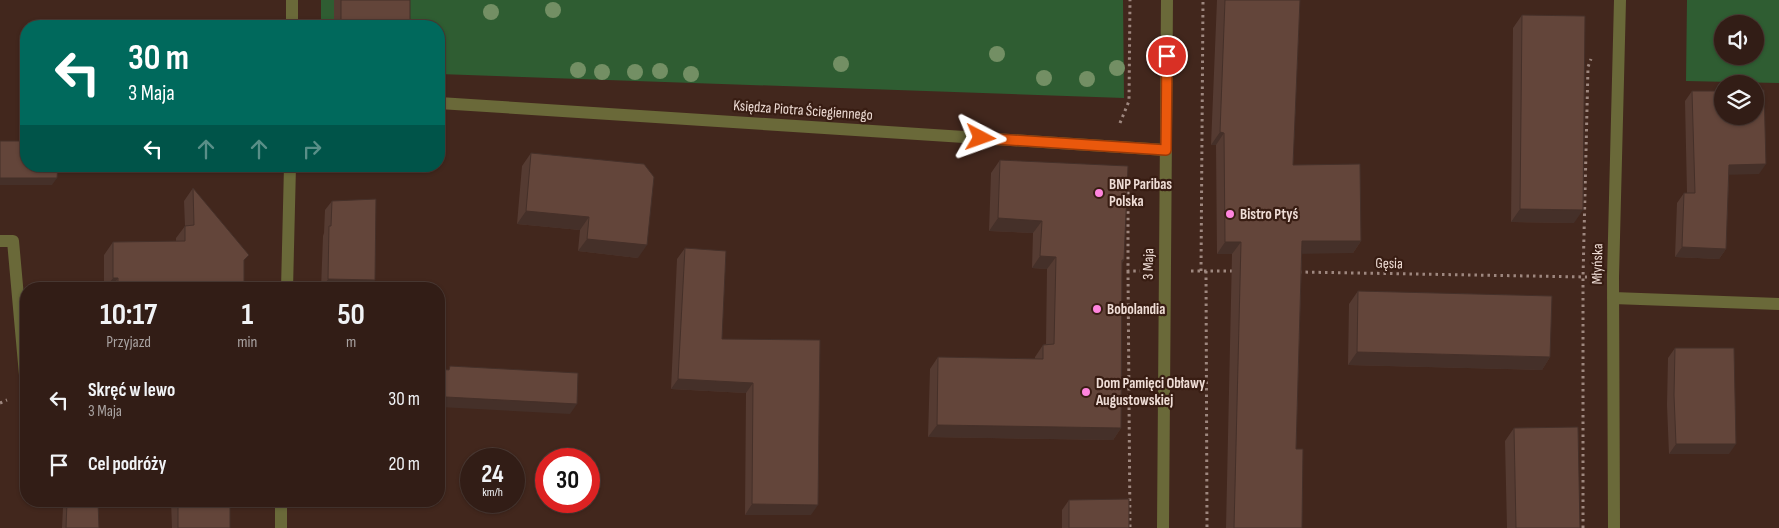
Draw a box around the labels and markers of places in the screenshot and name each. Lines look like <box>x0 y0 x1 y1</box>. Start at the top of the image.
pin <box>1146 35 1188 77</box>
place label: BNP Paribas Polska <box>1109 175 1172 211</box>
marker: BNP Paribas Polska <box>1093 187 1105 199</box>
place label: Bistro Ptyś <box>1240 205 1299 224</box>
marker: Bistro Ptyś <box>1224 208 1236 220</box>
place label: Bobolandia <box>1107 300 1165 319</box>
marker: Bobolandia <box>1091 303 1103 315</box>
place label: Dom Pamięci Obławy Augustowskiej <box>1095 374 1206 410</box>
marker: Dom Pamięci Obławy Augustowskiej <box>1080 386 1092 398</box>

